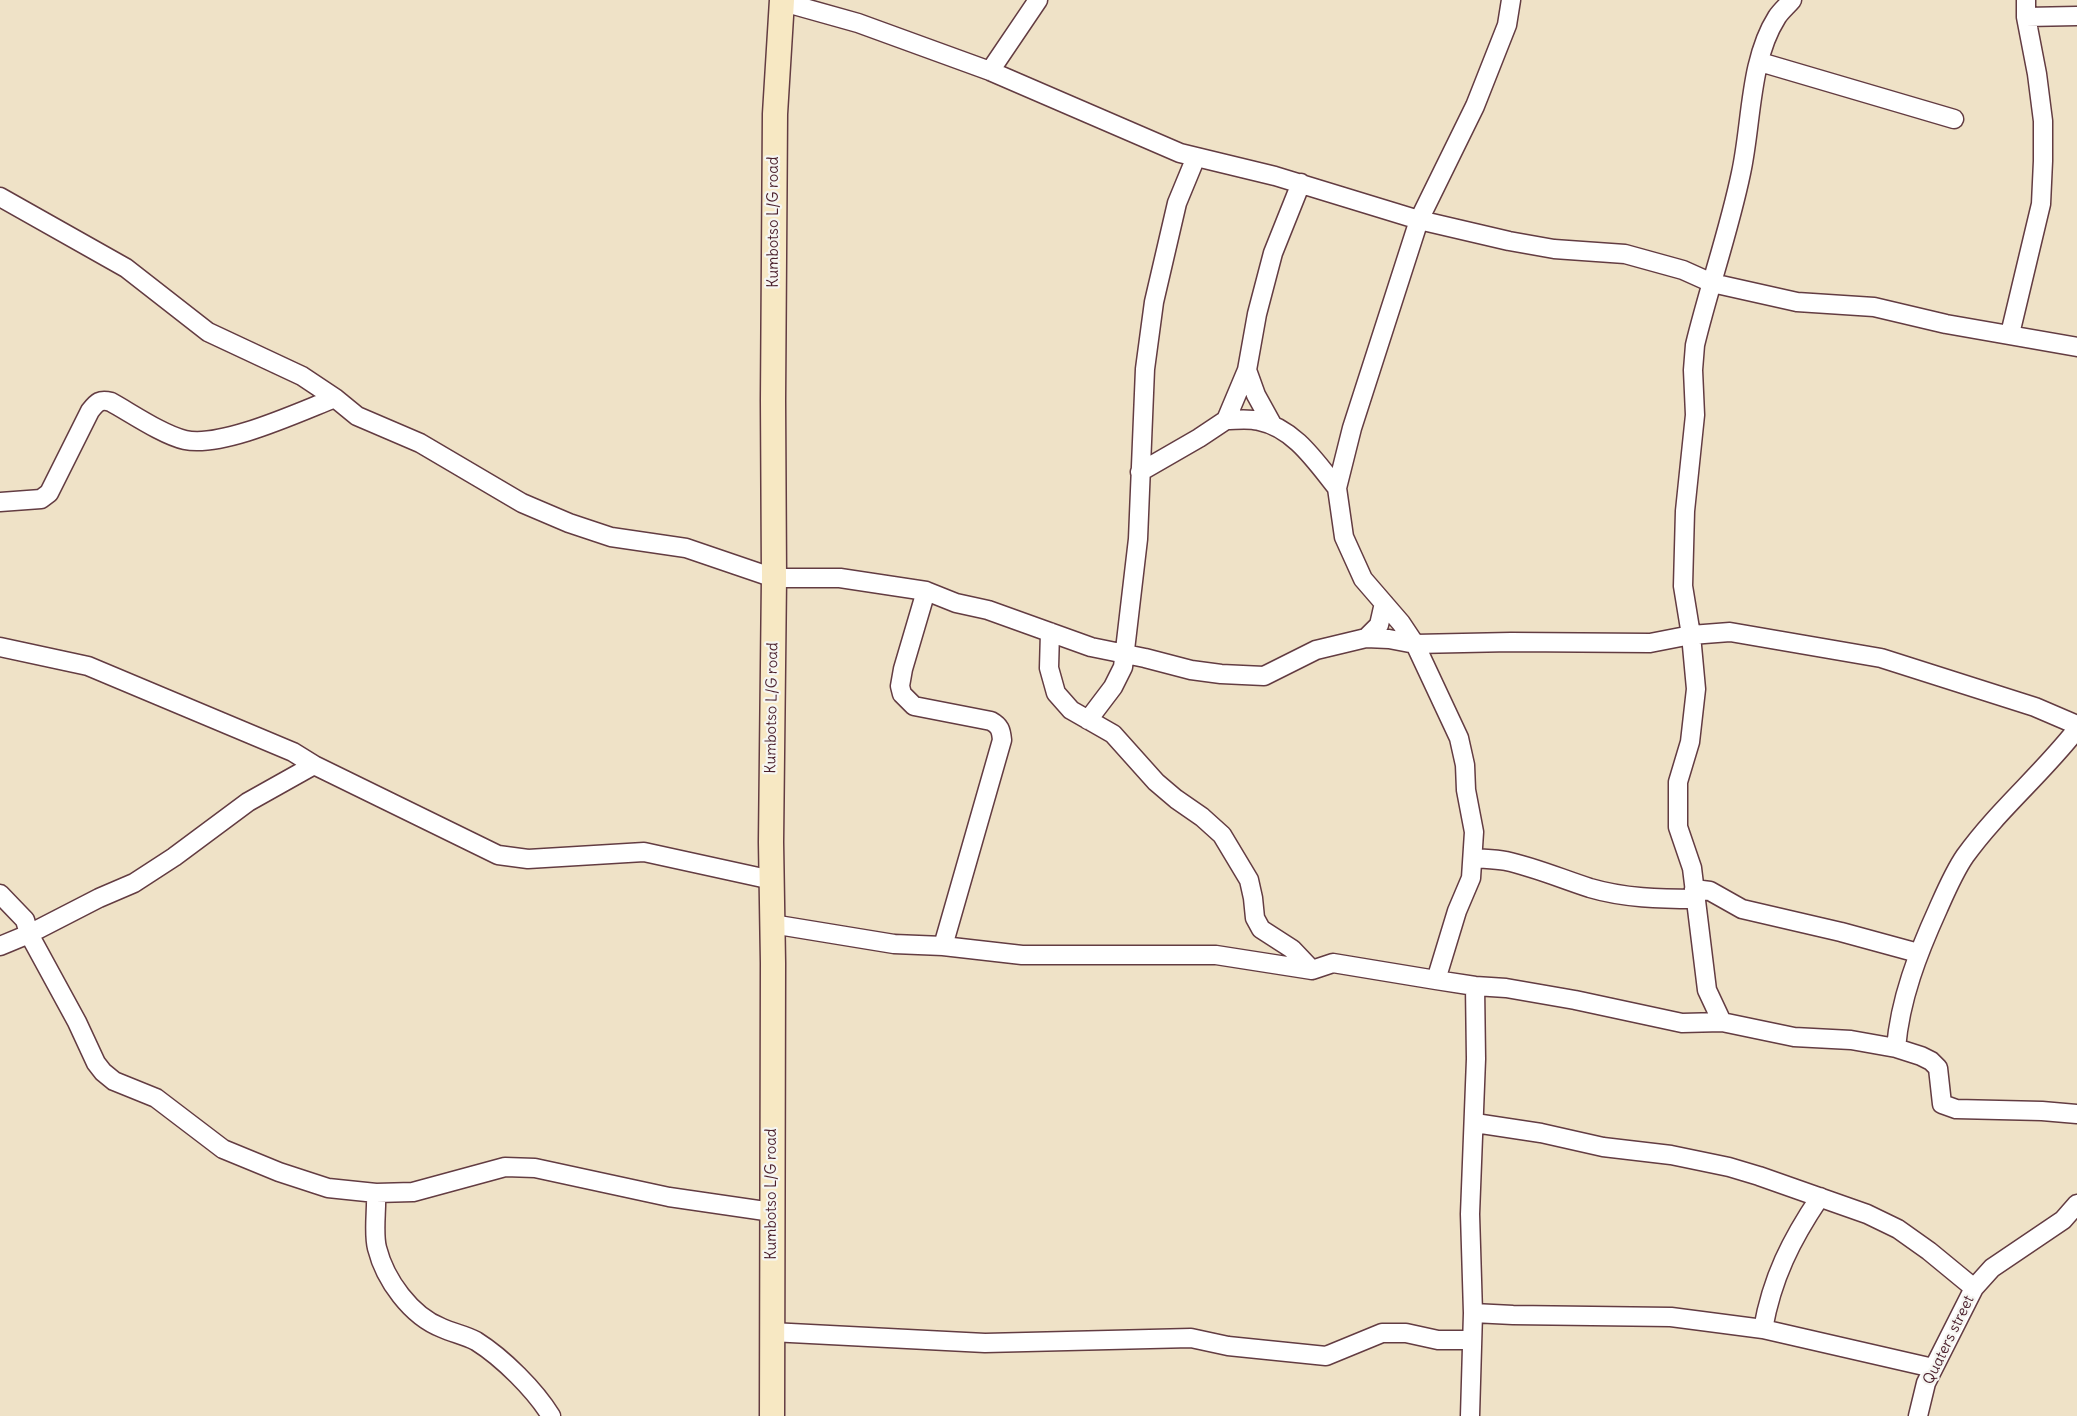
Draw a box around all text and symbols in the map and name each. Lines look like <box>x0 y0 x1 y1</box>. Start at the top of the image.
street label: Kumbotso L/G road <box>765 156 783 288</box>
street label: Kumbotso L/G road <box>762 642 782 774</box>
street label: Kumbotso L/G road <box>763 1128 781 1260</box>
street label: Quaters street <box>1920 1293 1978 1387</box>

